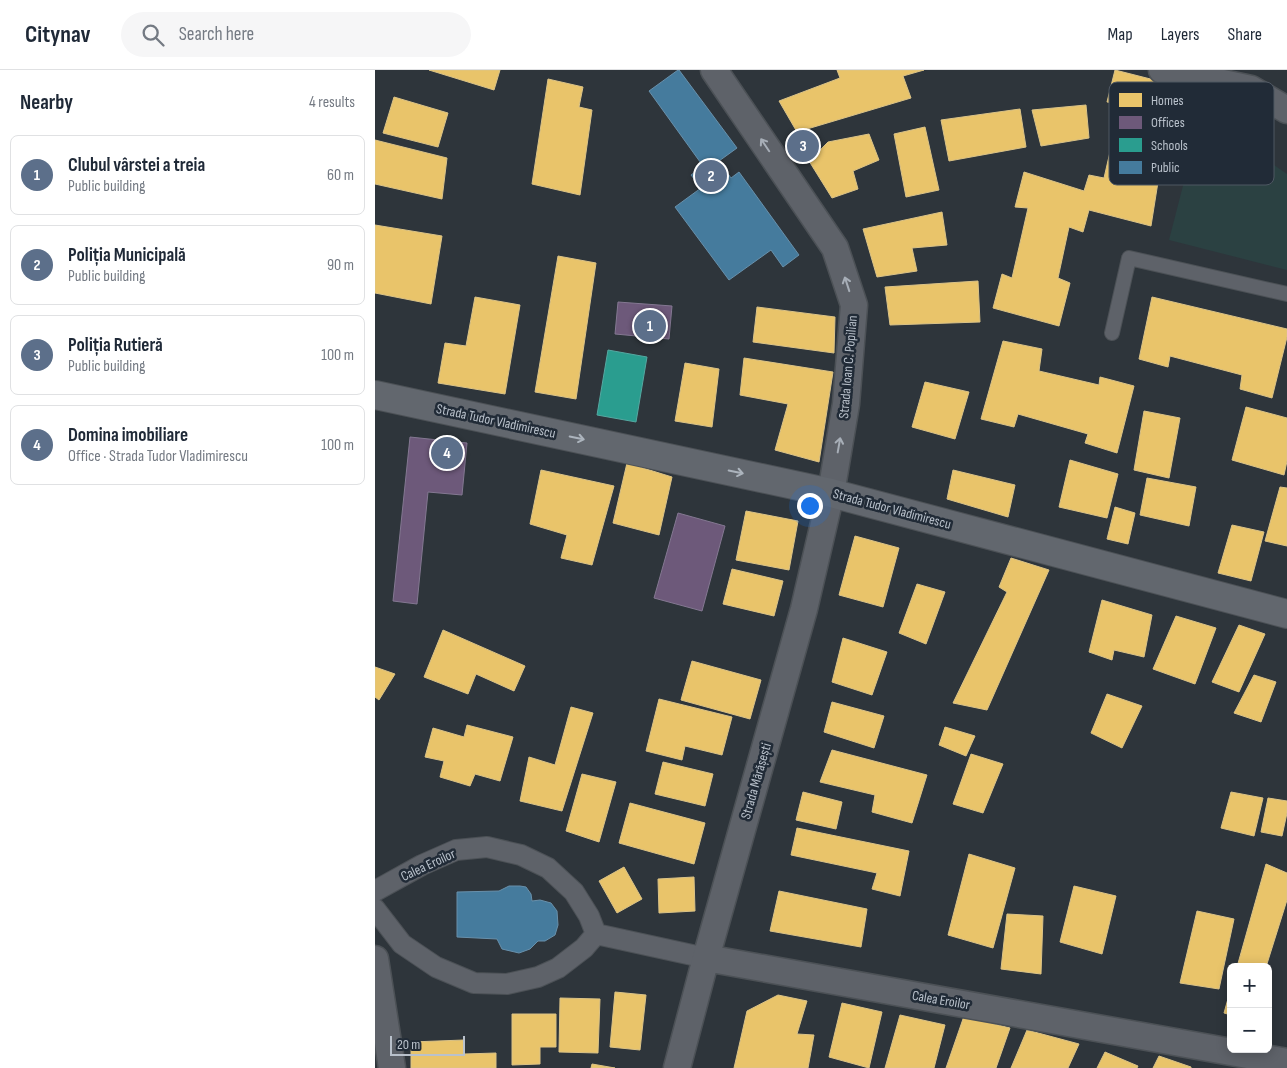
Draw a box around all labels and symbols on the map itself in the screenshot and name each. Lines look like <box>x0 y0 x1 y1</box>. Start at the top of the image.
legend <box>1109 82 1274 185</box>
text: Homes <box>1151 92 1184 109</box>
text: Offices <box>1151 114 1185 131</box>
pin: 3 <box>787 127 819 165</box>
text: Schools <box>1151 137 1188 154</box>
one-way arrow <box>760 139 770 153</box>
pin: 2 <box>695 157 727 195</box>
text: Public <box>1151 159 1180 176</box>
one-way arrow <box>842 277 851 293</box>
pin: 1 <box>634 307 666 345</box>
street label: Strada Ioan C. Popilian <box>835 315 861 419</box>
street label: Strada Tudor Vladimirescu <box>435 400 557 442</box>
pin: 4 <box>431 434 463 472</box>
one-way arrow <box>568 434 584 443</box>
one-way arrow <box>835 437 845 453</box>
one-way arrow <box>727 468 743 477</box>
street label: Strada Tudor Vladimirescu <box>831 485 953 533</box>
your location <box>797 493 823 519</box>
street label: Strada Mărășești <box>737 741 775 821</box>
street label: Calea Eroilor <box>398 845 458 885</box>
street label: Calea Eroilor <box>911 987 971 1013</box>
scale bar <box>390 1033 465 1056</box>

